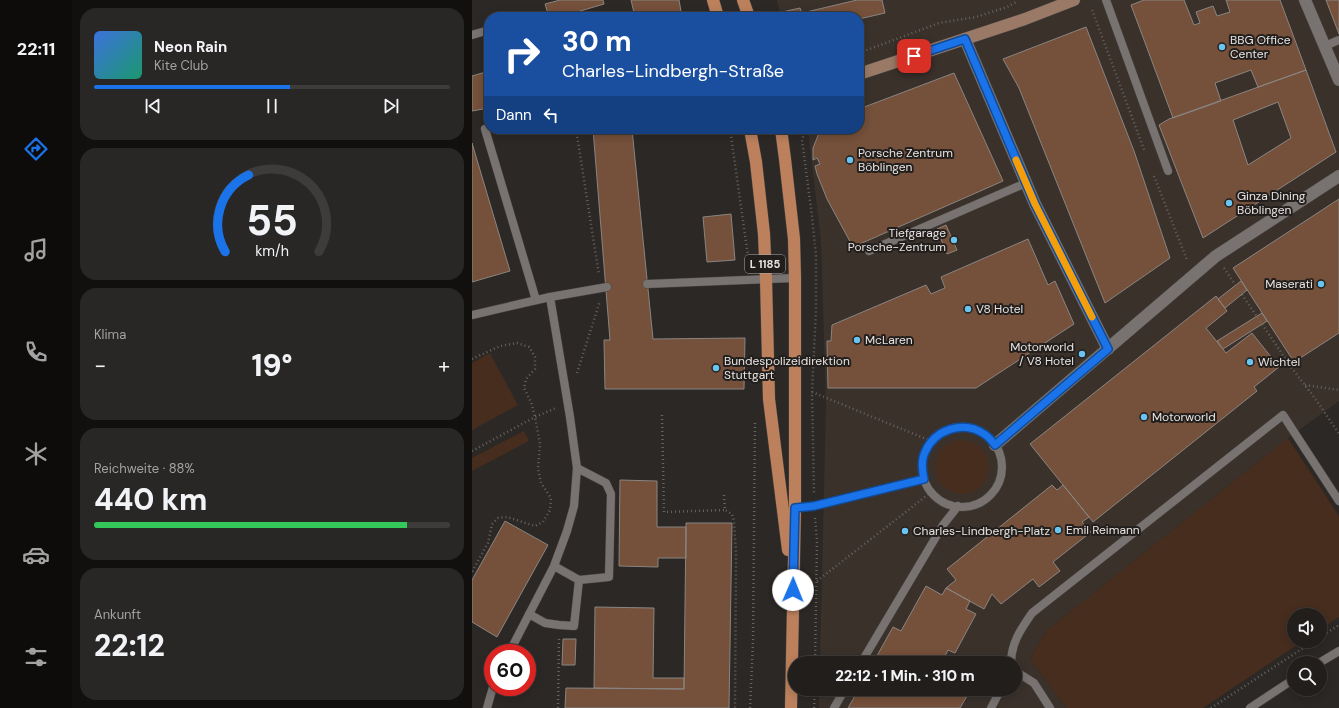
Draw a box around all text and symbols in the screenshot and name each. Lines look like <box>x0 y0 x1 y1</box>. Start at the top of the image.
text: 30 m <box>562 23 632 60</box>
icon: right <box>496 28 548 80</box>
place label: BBG Office Center <box>1230 32 1291 62</box>
text: 22:11 <box>17 37 55 61</box>
text: Neon Rain <box>154 37 227 57</box>
pin <box>897 39 931 73</box>
marker: BBG Office Center <box>1217 42 1227 52</box>
icon: arrive <box>903 45 925 67</box>
text: Kite Club <box>154 57 208 74</box>
text: Charles-Lindbergh-Straße <box>562 59 784 83</box>
icon: previous <box>142 95 164 117</box>
icon: pause <box>261 95 283 117</box>
icon: next <box>380 95 402 117</box>
icon: left <box>540 104 562 126</box>
text: Dann <box>496 105 532 125</box>
icon: directions <box>22 135 50 163</box>
place label: Porsche Zentrum Böblingen <box>858 145 953 175</box>
marker: Porsche Zentrum Böblingen <box>845 155 855 165</box>
place label: Ginza Dining Böblingen <box>1237 188 1306 218</box>
text: 55 <box>246 194 298 248</box>
marker: Ginza Dining Böblingen <box>1224 198 1234 208</box>
place label: Tiefgarage Porsche-Zentrum <box>848 225 946 255</box>
marker: Tiefgarage Porsche-Zentrum <box>949 235 959 245</box>
icon: music <box>22 236 50 264</box>
text: km/h <box>255 242 289 260</box>
road number: L 1185 <box>745 255 785 273</box>
place label: Maserati <box>1265 276 1313 292</box>
marker: Maserati <box>1316 279 1326 289</box>
place label: V8 Hotel <box>976 301 1023 317</box>
marker: V8 Hotel <box>963 304 973 314</box>
text: Klima <box>94 326 126 343</box>
place label: McLaren <box>865 332 913 348</box>
marker: McLaren <box>852 335 862 345</box>
icon: phone <box>22 338 50 366</box>
place label: Motorworld / V8 Hotel <box>1010 339 1074 369</box>
text: 19° <box>251 346 293 385</box>
marker: Motorworld / V8 Hotel <box>1077 349 1087 359</box>
text: − <box>94 351 106 380</box>
text: + <box>438 351 450 380</box>
place label: Bundespolizeidirektion Stuttgart <box>724 353 850 383</box>
place label: Wichtel <box>1258 354 1300 370</box>
marker: Wichtel <box>1245 357 1255 367</box>
marker: Bundespolizeidirektion Stuttgart <box>711 363 721 373</box>
place label: Motorworld <box>1152 409 1216 425</box>
marker: Motorworld <box>1139 412 1149 422</box>
icon: climate <box>22 440 50 468</box>
text: Reichweite · 88% <box>94 460 195 477</box>
text: 440 km <box>94 480 207 519</box>
place label: Emil Reimann <box>1066 522 1140 538</box>
place label: Charles-Lindbergh-Platz <box>913 523 1050 539</box>
marker: Emil Reimann <box>1053 525 1063 535</box>
marker: Charles-Lindbergh-Platz <box>900 526 910 536</box>
icon: car <box>22 541 50 569</box>
position arrow <box>772 569 814 611</box>
text: Ankunft <box>94 606 141 623</box>
map controls <box>1287 608 1327 696</box>
button: sound <box>1287 608 1327 648</box>
text: 22:12 <box>94 626 165 665</box>
icon: filters <box>22 643 50 671</box>
speed limit sign: 60 <box>484 644 536 696</box>
button: search <box>1287 656 1327 696</box>
text: 22:12 · 1 Min. · 310 m <box>835 666 975 686</box>

